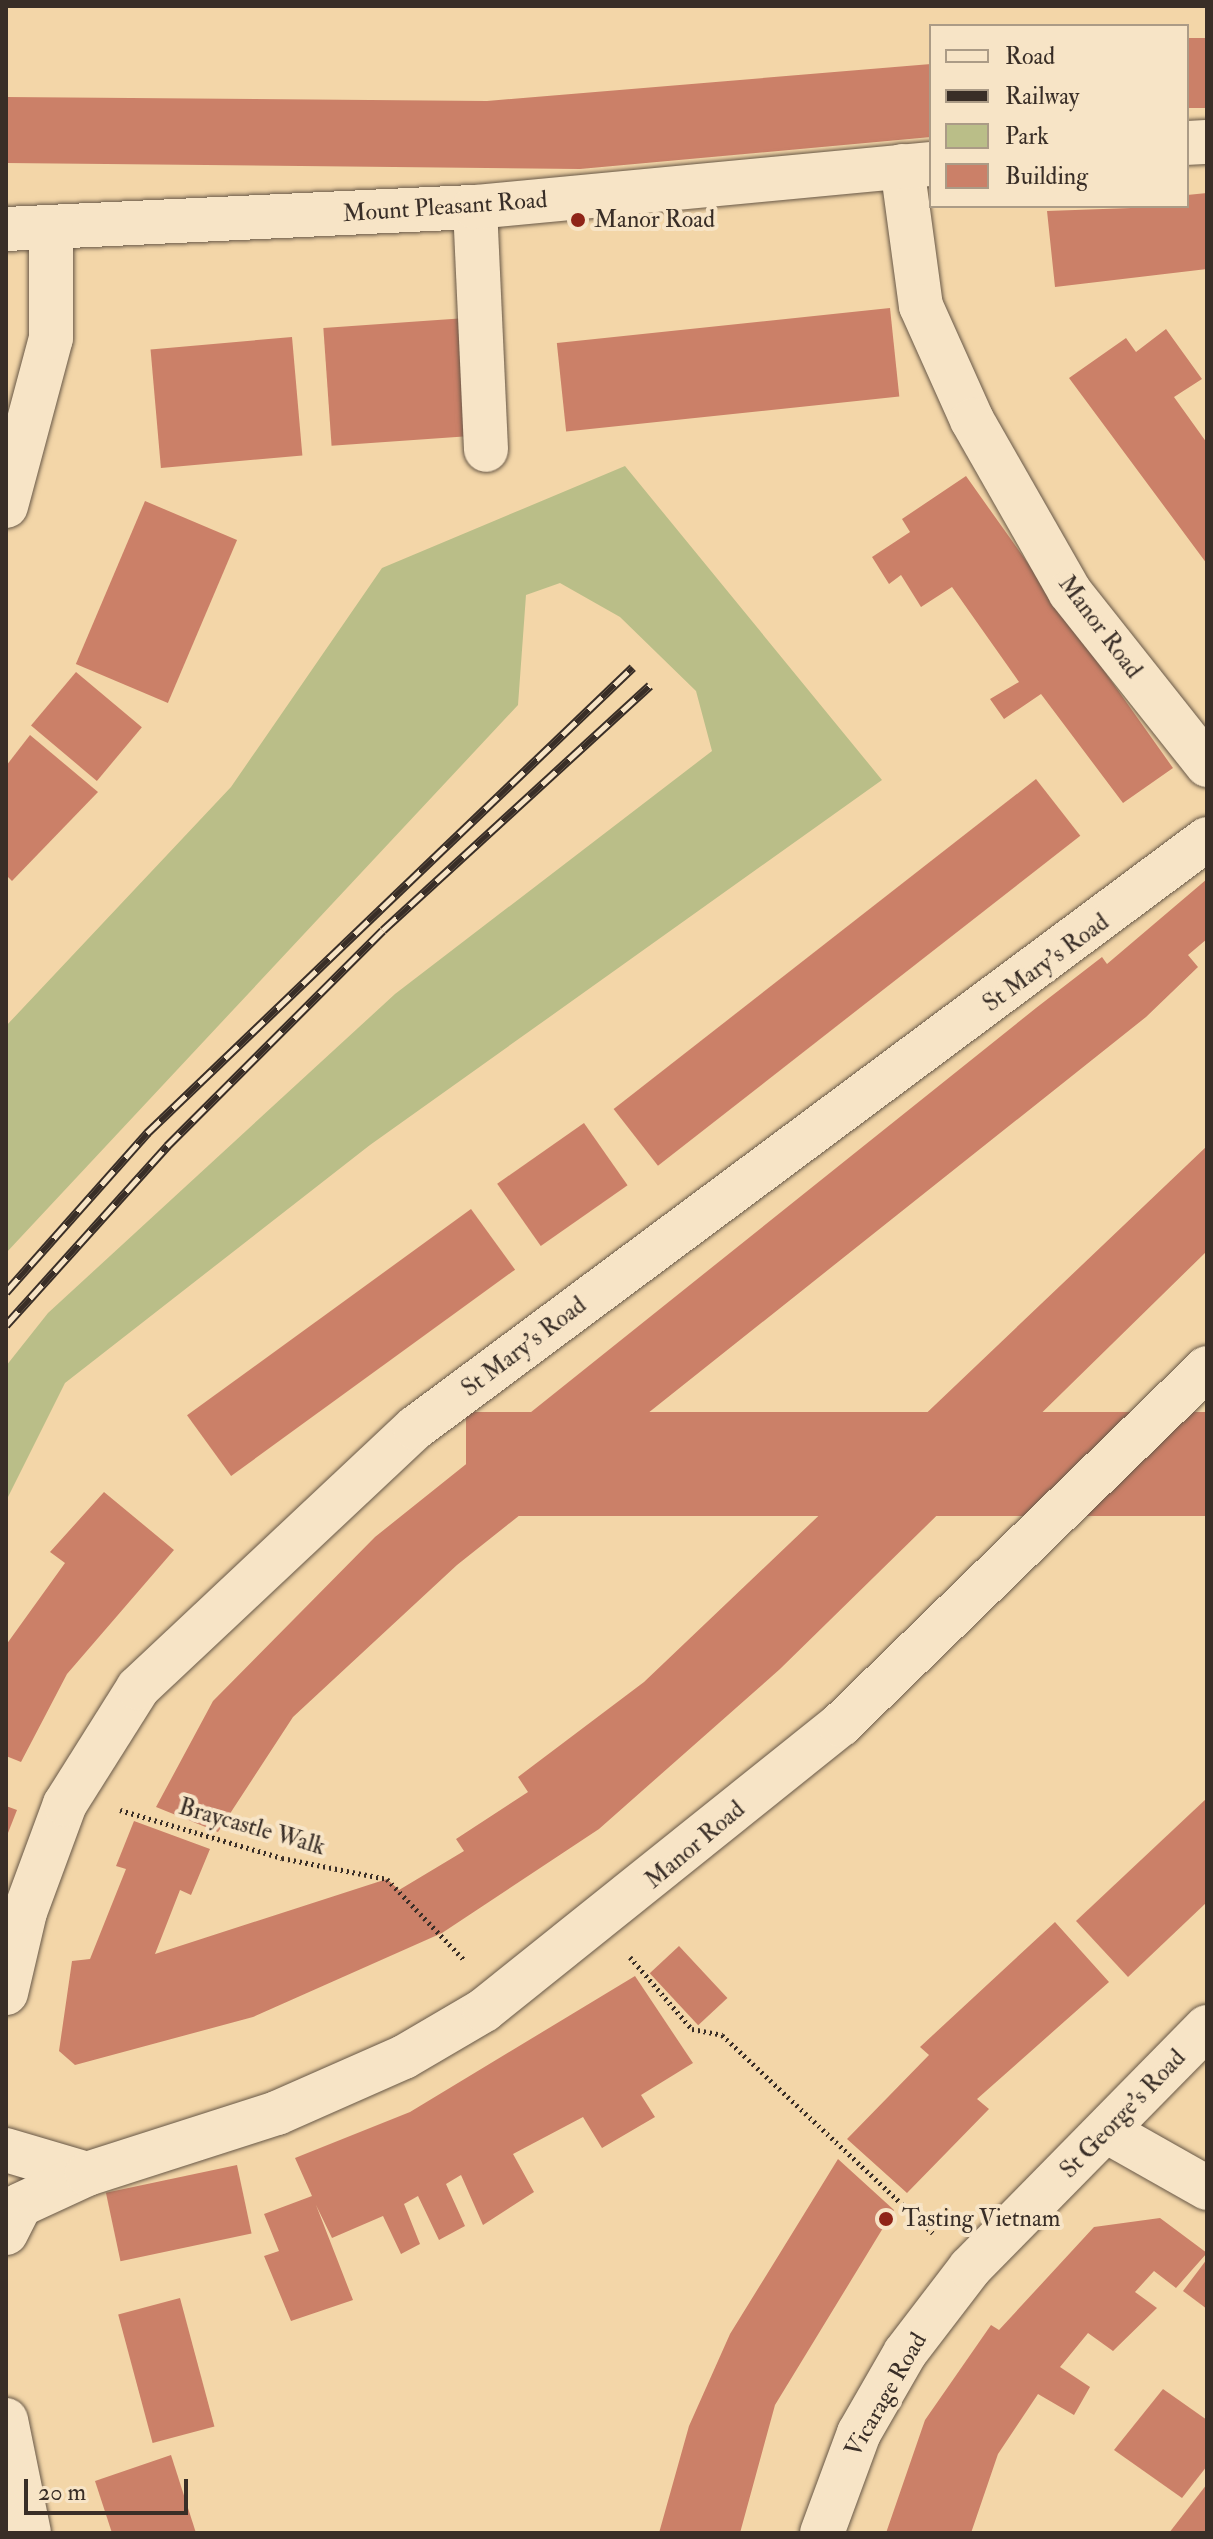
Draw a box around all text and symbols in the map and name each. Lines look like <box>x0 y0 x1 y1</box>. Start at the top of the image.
legend <box>929 24 1189 208</box>
text: Road <box>1005 41 1055 72</box>
text: Railway <box>1005 81 1079 112</box>
text: Park <box>1005 121 1049 152</box>
text: Building <box>1005 161 1088 192</box>
street label: Mount Pleasant Road <box>342 185 548 229</box>
place label: Manor Road <box>594 206 715 234</box>
marker: Manor Road <box>569 211 587 229</box>
street label: Manor Road <box>1052 570 1148 684</box>
street label: St Mary's Road <box>978 908 1114 1018</box>
street label: St Mary's Road <box>456 1291 592 1403</box>
street label: Braycastle Walk <box>175 1792 329 1862</box>
street label: Manor Road <box>639 1795 751 1895</box>
street label: St George's Road <box>1054 2044 1192 2184</box>
place label: Tasting Vietnam <box>902 2205 1060 2233</box>
marker: Tasting Vietnam <box>877 2210 895 2228</box>
street label: Vicarage Road <box>839 2328 933 2462</box>
scale bar <box>28 2463 192 2513</box>
text: 20 m <box>38 2477 86 2508</box>

